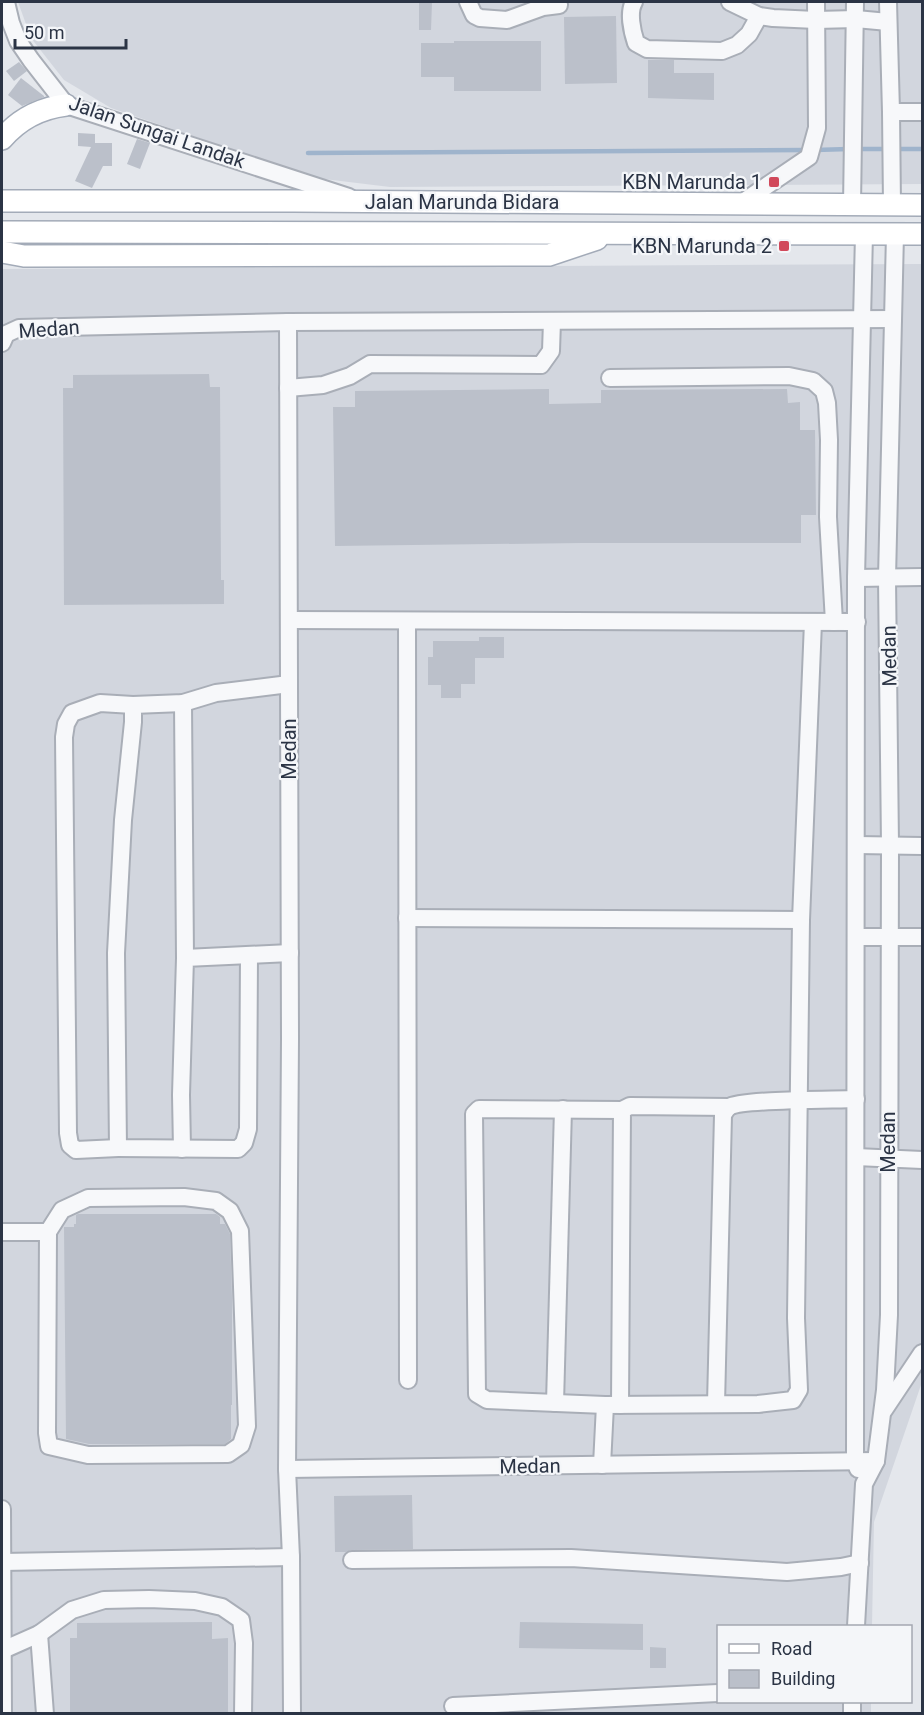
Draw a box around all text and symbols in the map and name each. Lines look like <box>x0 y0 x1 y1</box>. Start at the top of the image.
scale bar <box>15 12 126 50</box>
text: 50 m <box>24 22 64 43</box>
street label: Jalan Sungai Landak <box>66 91 249 174</box>
place label: KBN Marunda 1 <box>622 170 762 194</box>
marker: KBN Marunda 1 <box>767 175 781 189</box>
street label: Jalan Marunda Bidara <box>365 190 559 214</box>
place label: KBN Marunda 2 <box>632 234 772 258</box>
marker: KBN Marunda 2 <box>777 239 791 253</box>
street label: Medan <box>18 315 80 343</box>
street label: Medan <box>876 625 902 687</box>
street label: Medan <box>277 718 301 780</box>
street label: Medan <box>876 1111 900 1173</box>
street label: Medan <box>499 1453 561 1479</box>
legend <box>717 1625 912 1703</box>
text: Road <box>771 1638 812 1659</box>
text: Building <box>771 1668 835 1689</box>

